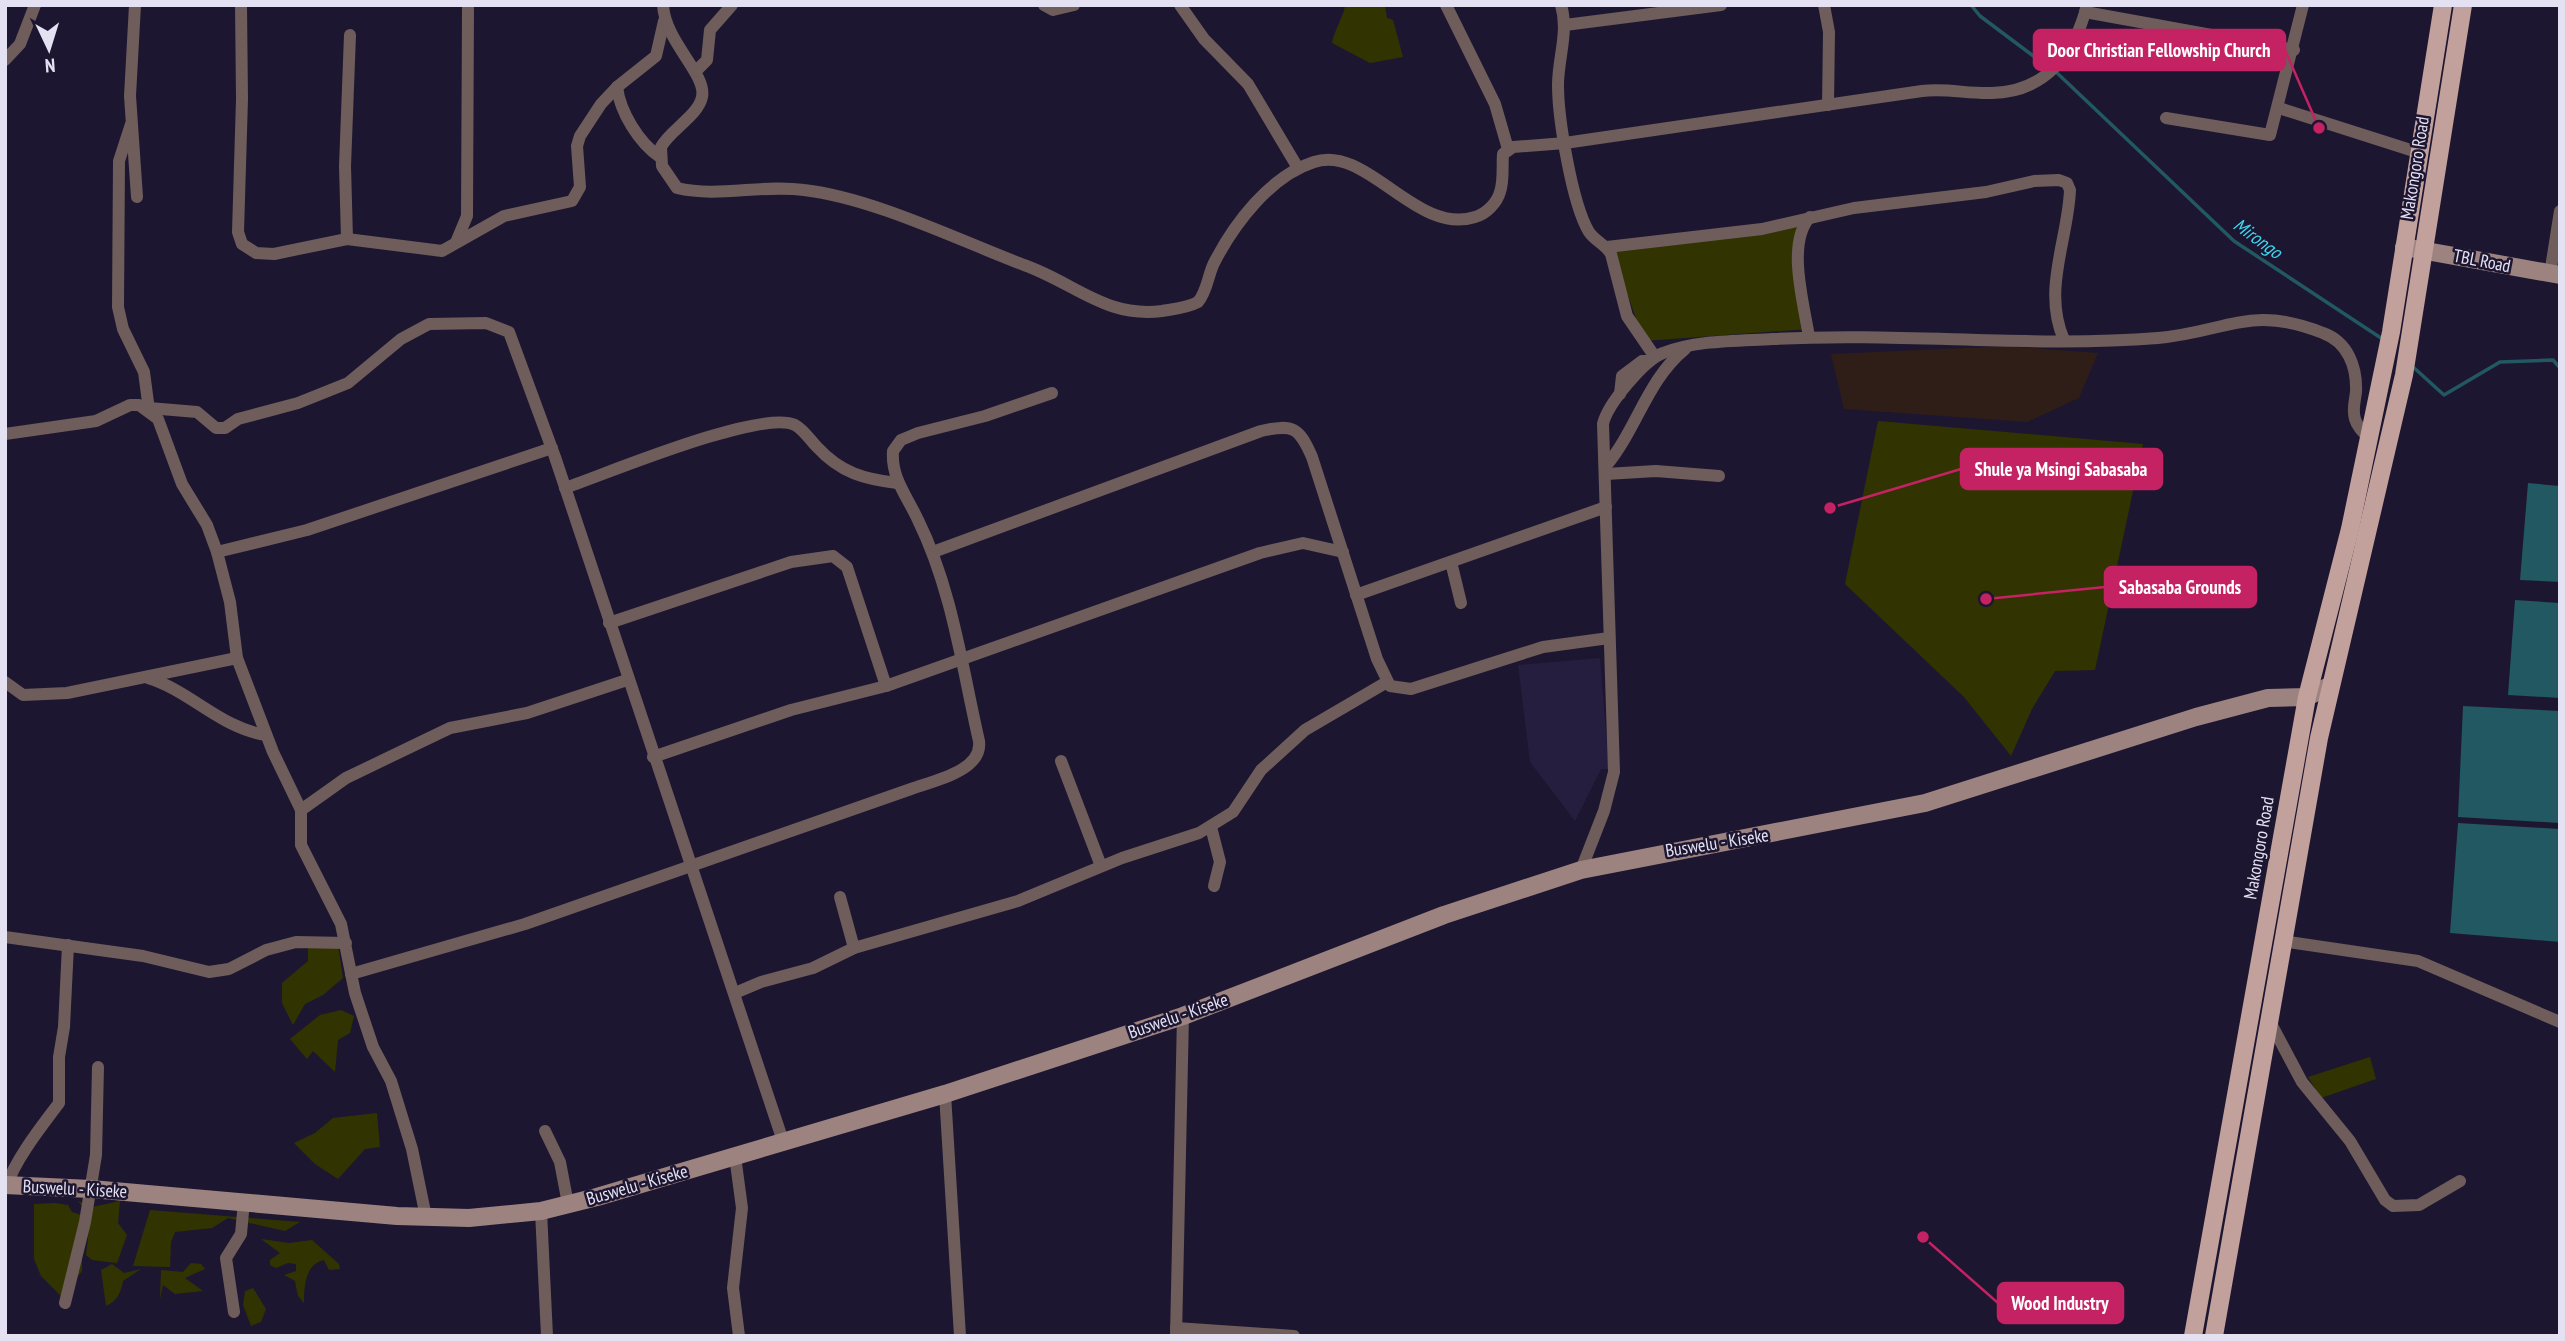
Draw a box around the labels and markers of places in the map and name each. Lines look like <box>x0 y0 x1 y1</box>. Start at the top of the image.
callout: Door Christian Fellowship Church <box>2034 30 2285 70</box>
callout: Shule ya Msingi Sabasaba <box>1961 449 2162 489</box>
callout: Sabasaba Grounds <box>2105 567 2256 607</box>
callout: Wood Industry <box>1998 1283 2123 1323</box>

